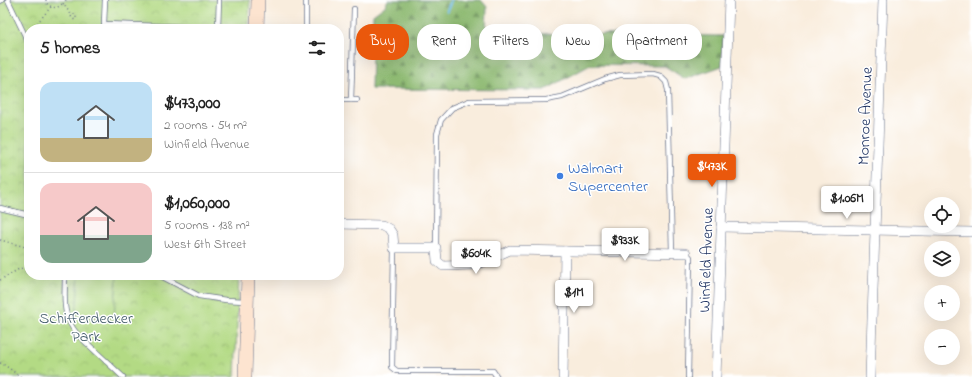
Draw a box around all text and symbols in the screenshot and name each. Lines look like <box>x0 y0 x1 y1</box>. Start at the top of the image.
chip: Buy <box>356 24 409 60</box>
chip: Rent <box>417 24 471 60</box>
chip: Filters <box>479 24 543 60</box>
chip: New <box>551 24 604 60</box>
chip: Apartment <box>612 24 702 60</box>
text: 5 homes <box>40 36 100 61</box>
icon: filters <box>306 37 328 59</box>
street label: Monroe Avenue <box>852 66 880 166</box>
text: $473,000 <box>164 91 220 116</box>
icon: home <box>72 98 120 146</box>
text: 2 rooms · 54 m² <box>164 116 247 135</box>
text: Winfield Avenue <box>164 135 249 154</box>
pin: $473K <box>684 154 740 188</box>
place label: Walmart Supercenter <box>568 157 648 199</box>
text: $473K <box>697 157 727 176</box>
marker: Walmart Supercenter <box>555 171 565 181</box>
pin: $1.06M <box>814 186 880 220</box>
text: $1.06M <box>830 189 864 208</box>
text: $1,060,000 <box>164 191 230 216</box>
map controls <box>924 197 960 365</box>
button: locate <box>924 197 960 233</box>
icon: home <box>72 199 120 247</box>
street label: Winfield Avenue <box>693 206 721 313</box>
text: 5 rooms · 138 m² <box>164 216 250 235</box>
pin: $933K <box>597 228 653 262</box>
text: $933K <box>611 231 639 250</box>
text: West 6th Street <box>164 235 246 254</box>
pin: $604K <box>448 241 504 275</box>
button: layers <box>924 241 960 277</box>
text: $604K <box>461 244 491 263</box>
pin: $1M <box>555 280 593 314</box>
text: $1M <box>564 283 584 302</box>
button: + <box>924 285 960 321</box>
park label: Schifferdecker Park <box>39 307 133 349</box>
button: − <box>924 329 960 365</box>

